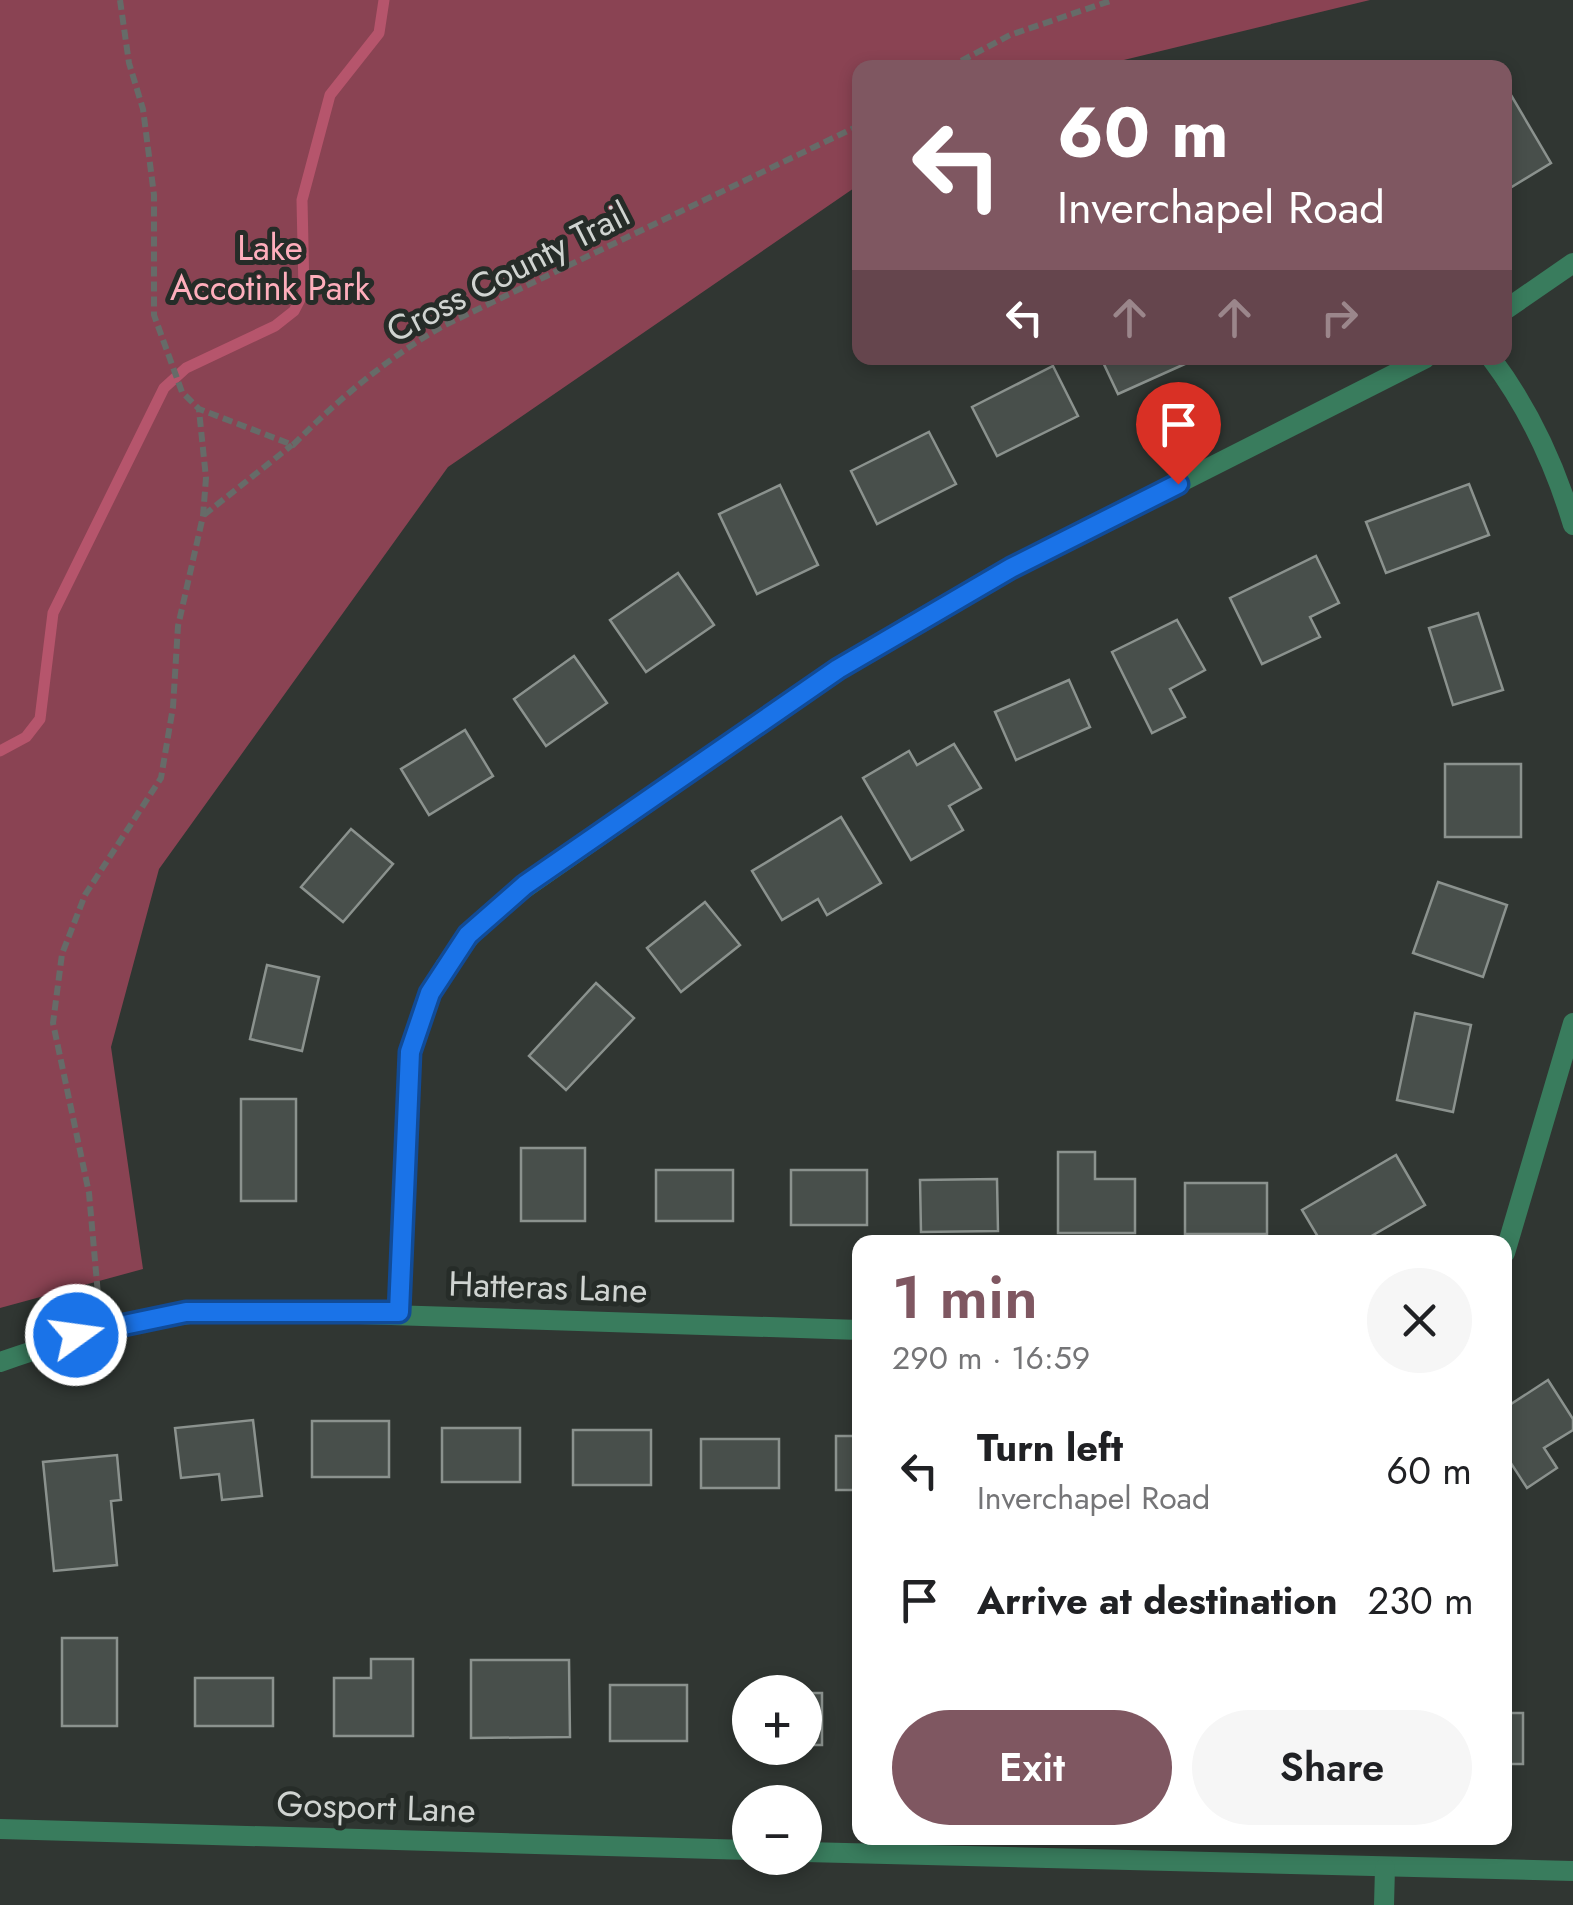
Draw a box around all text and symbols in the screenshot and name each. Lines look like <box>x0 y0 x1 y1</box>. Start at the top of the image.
text: 60 m <box>1057 82 1229 183</box>
icon: left <box>892 100 1022 230</box>
text: Inverchapel Road <box>1057 175 1385 240</box>
street label: Cross County Trail <box>378 189 638 355</box>
park label: Lake Accotink Park <box>170 223 371 313</box>
icon: left <box>997 290 1052 345</box>
icon: ahead <box>1102 290 1157 345</box>
icon: ahead <box>1207 290 1262 345</box>
icon: right <box>1312 290 1367 345</box>
pin <box>1136 382 1221 485</box>
icon: arrive <box>1151 397 1206 452</box>
text: 1 min <box>892 1254 1038 1341</box>
street label: Hatteras Lane <box>448 1259 648 1315</box>
button: close <box>1367 1268 1472 1373</box>
position arrow <box>24 1283 128 1387</box>
text: 290 m · 16:59 <box>892 1335 1090 1381</box>
text: Turn left <box>977 1420 1123 1475</box>
icon: left <box>892 1443 947 1498</box>
text: 60 m <box>1386 1443 1472 1498</box>
text: Inverchapel Road <box>977 1475 1210 1521</box>
icon: arrive <box>892 1573 947 1628</box>
text: Arrive at destination <box>977 1573 1338 1628</box>
text: 230 m <box>1368 1573 1474 1628</box>
map controls <box>732 1675 822 1875</box>
button: + <box>732 1675 822 1765</box>
button: Exit <box>892 1710 1172 1825</box>
button: Share <box>1192 1710 1472 1825</box>
street label: Gosport Lane <box>276 1779 476 1835</box>
button: − <box>732 1785 822 1875</box>

